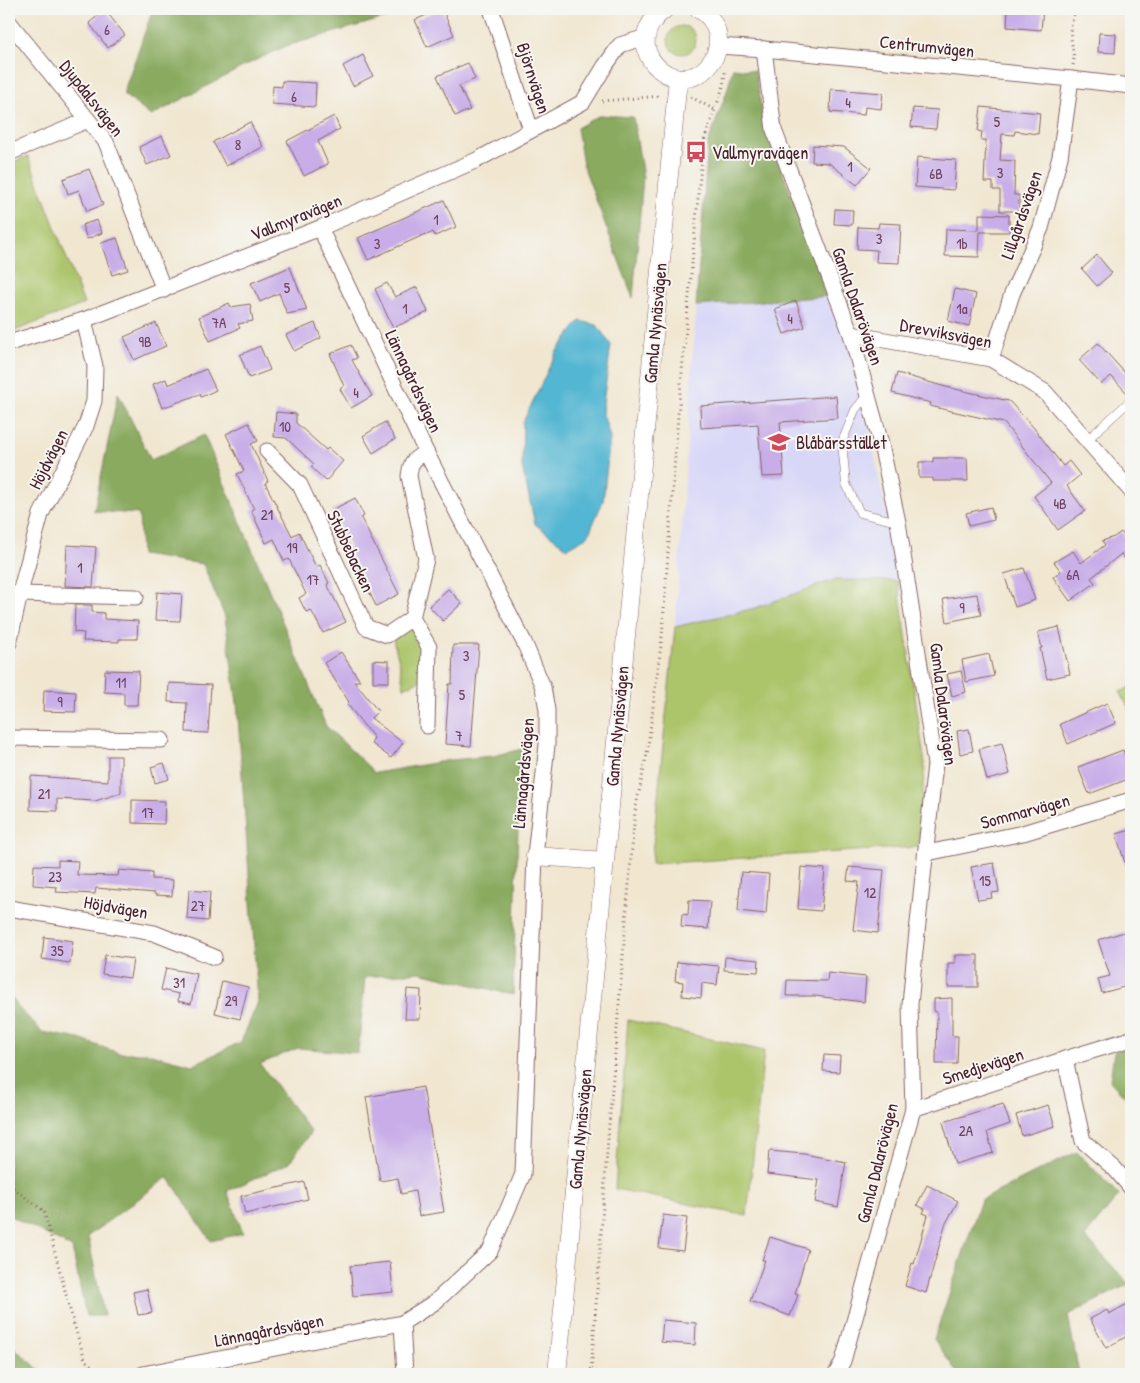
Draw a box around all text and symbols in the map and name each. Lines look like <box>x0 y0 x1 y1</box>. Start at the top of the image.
house number: 6 <box>104 19 110 40</box>
street label: Centrumvägen <box>878 29 976 63</box>
street label: Björnvägen <box>511 39 557 117</box>
street label: Djupdalsvägen <box>54 54 130 142</box>
house number: 6 <box>291 86 297 107</box>
house number: 4 <box>845 92 851 113</box>
house number: 5 <box>994 111 1001 132</box>
house number: 8 <box>235 134 241 155</box>
bus stop icon: Vallmyravägen <box>683 139 709 165</box>
place label: Vallmyravägen <box>712 140 808 165</box>
house number: 1 <box>847 156 853 177</box>
house number: 3 <box>997 162 1004 183</box>
house number: 6B <box>929 163 943 184</box>
street label: Lillgårdsvägen <box>994 167 1048 263</box>
street label: Vallmyravägen <box>247 187 345 247</box>
house number: 1 <box>433 209 439 230</box>
house number: 3 <box>876 228 883 249</box>
house number: 3 <box>374 233 381 254</box>
house number: 1b <box>956 233 968 254</box>
street label: Gamla Dalarövägen <box>826 244 890 368</box>
street label: Gamla Nynäsvägen <box>637 262 673 384</box>
house number: 5 <box>284 277 291 298</box>
house number: 1 <box>402 298 408 319</box>
house number: 1a <box>956 298 968 319</box>
house number: 4 <box>787 308 793 329</box>
house number: 7A <box>212 312 227 333</box>
street label: Drevviksvägen <box>898 312 994 354</box>
street label: Lännagårdsvägen <box>379 326 449 436</box>
house number: 9B <box>138 331 152 352</box>
house number: 4 <box>353 382 359 403</box>
house number: 10 <box>279 416 291 437</box>
street label: Höjdvägen <box>22 425 74 493</box>
school or university icon: Blåbärsstället <box>766 429 792 455</box>
place label: Blåbärsstället <box>796 430 887 455</box>
house number: 4B <box>1053 493 1067 514</box>
house number: 21 <box>261 504 273 525</box>
street label: Stubbebacken <box>321 506 381 596</box>
house number: 19 <box>287 537 298 558</box>
house number: 1 <box>77 557 83 578</box>
house number: 6A <box>1066 564 1080 585</box>
house number: 17 <box>307 569 319 590</box>
house number: 9 <box>959 597 965 618</box>
street label: Gamla Dalarövägen <box>924 641 964 767</box>
house number: 3 <box>463 645 470 666</box>
street label: Gamla Nynäsvägen <box>599 665 635 787</box>
house number: 11 <box>116 672 126 693</box>
house number: 5 <box>459 684 466 705</box>
house number: 9 <box>57 691 63 712</box>
street label: Lännagårdsvägen <box>506 717 540 829</box>
house number: 7 <box>455 725 463 746</box>
house number: 21 <box>38 783 50 804</box>
street label: Sommarvägen <box>978 787 1072 835</box>
house number: 17 <box>142 802 154 823</box>
house number: 23 <box>48 866 62 887</box>
house number: 15 <box>979 870 992 891</box>
house number: 12 <box>864 882 876 903</box>
street label: Höjdvägen <box>82 889 150 925</box>
house number: 27 <box>191 895 205 916</box>
house number: 35 <box>50 940 64 961</box>
house number: 31 <box>173 972 185 993</box>
house number: 29 <box>225 990 238 1011</box>
street label: Smedjevägen <box>939 1041 1027 1091</box>
street label: Gamla Nynäsvägen <box>562 1068 598 1190</box>
street label: Gamla Dalarövägen <box>850 1100 904 1226</box>
house number: 2A <box>959 1120 974 1141</box>
street label: Lännagårdsvägen <box>212 1307 326 1353</box>

